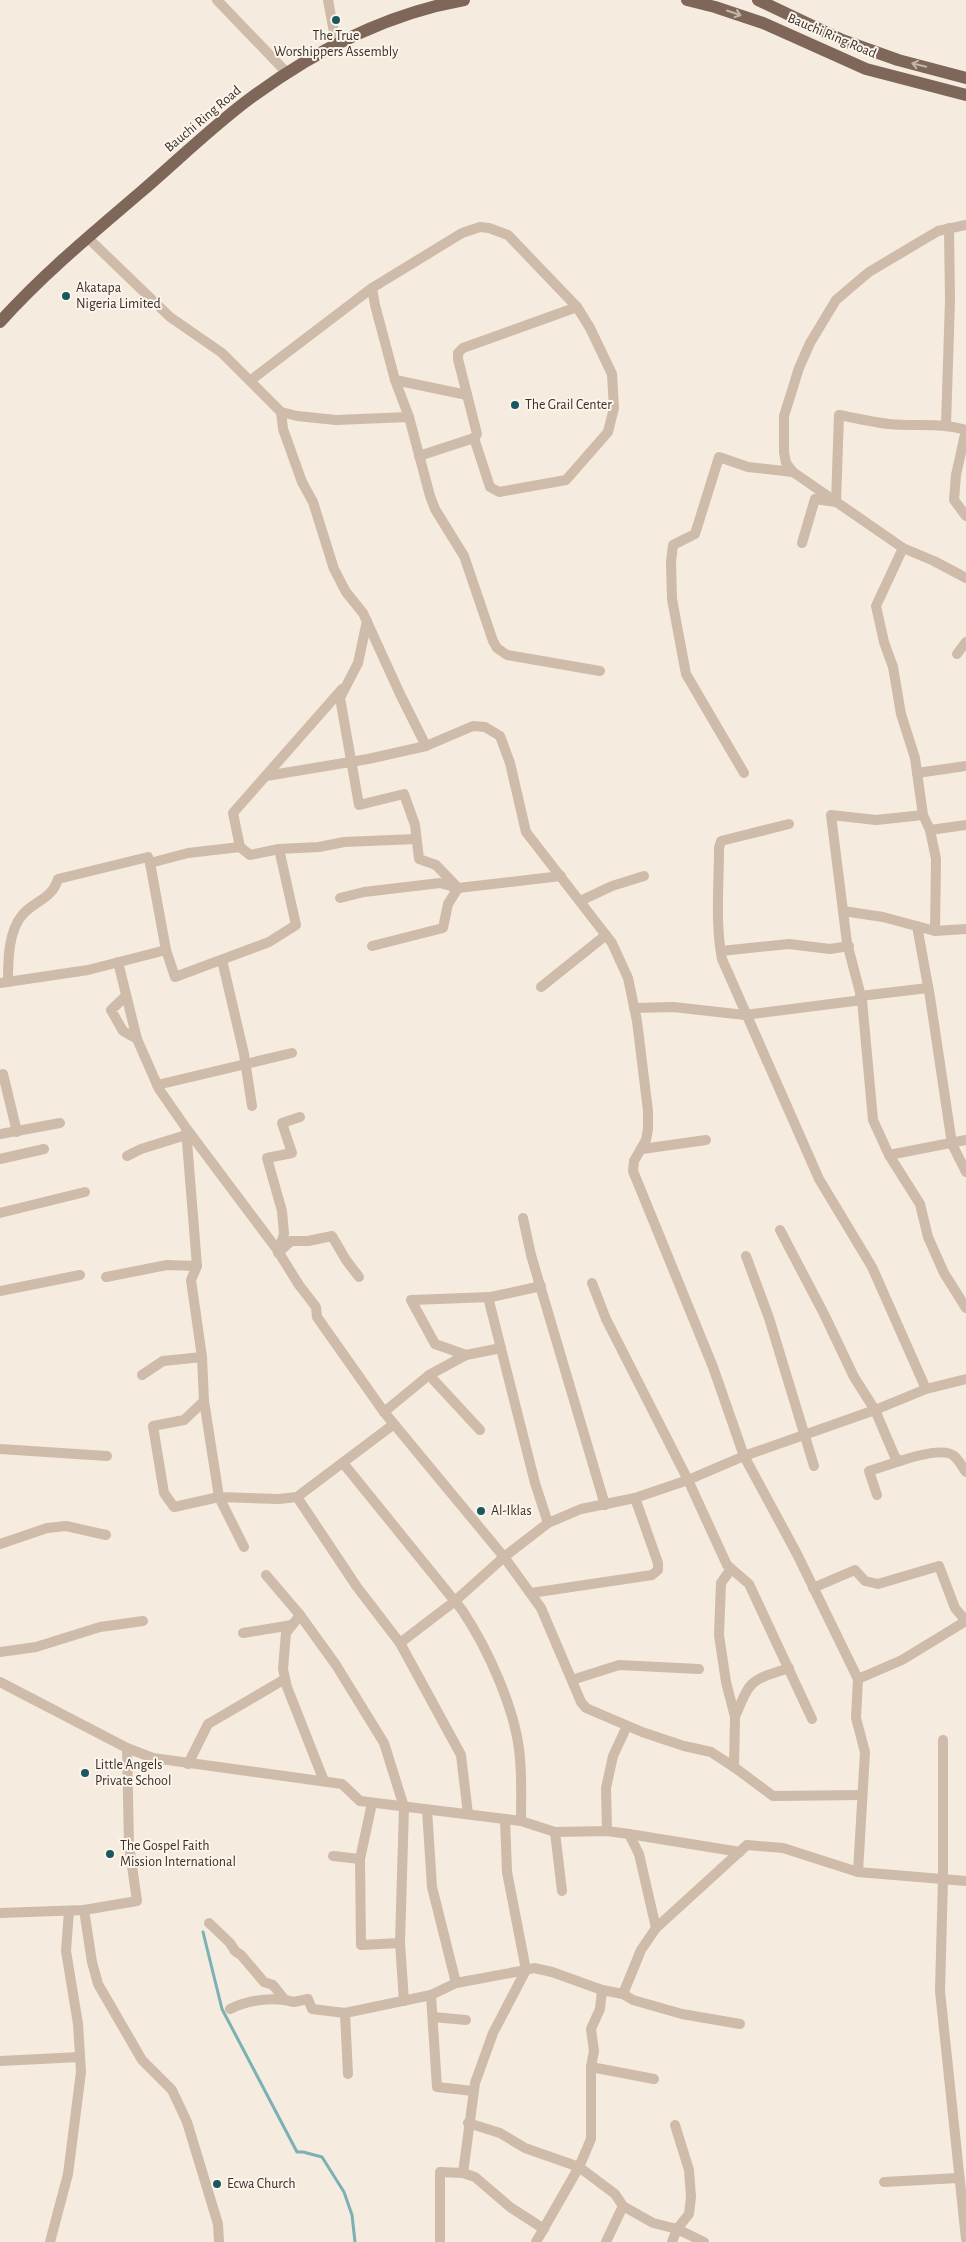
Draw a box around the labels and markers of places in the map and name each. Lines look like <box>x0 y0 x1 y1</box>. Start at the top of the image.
marker: The True Worshippers Assembly <box>330 14 342 26</box>
place label: The True Worshippers Assembly <box>274 29 398 59</box>
place label: Akatapa Nigeria Limited <box>76 281 161 311</box>
marker: Akatapa Nigeria Limited <box>60 290 72 302</box>
place label: The Grail Center <box>525 398 612 412</box>
marker: The Grail Center <box>509 399 521 411</box>
place label: Al-Iklas <box>491 1504 532 1518</box>
marker: Al-Iklas <box>475 1505 487 1517</box>
place label: Little Angels Private School <box>95 1758 171 1788</box>
marker: Little Angels Private School <box>79 1767 91 1779</box>
place label: The Gospel Faith Mission International <box>120 1839 236 1869</box>
marker: The Gospel Faith Mission International <box>104 1848 116 1860</box>
place label: Ecwa Church <box>227 2177 296 2191</box>
marker: Ecwa Church <box>211 2178 223 2190</box>

